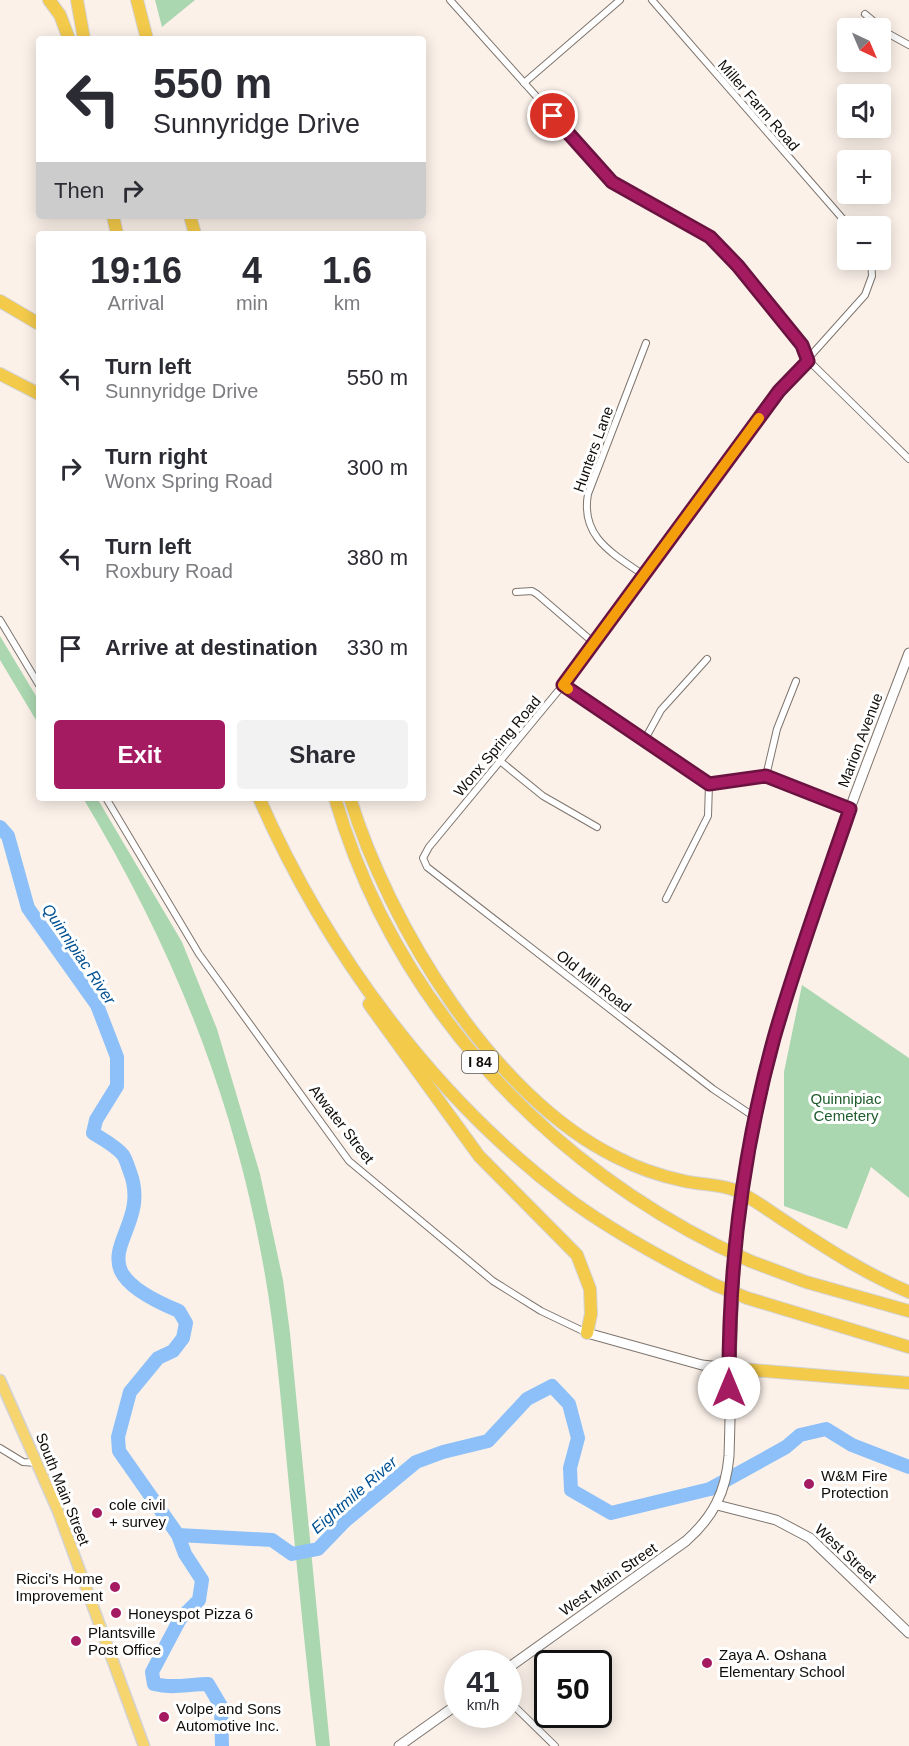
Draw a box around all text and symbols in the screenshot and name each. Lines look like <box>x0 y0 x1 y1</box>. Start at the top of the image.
north arrow <box>837 18 891 72</box>
map controls <box>837 18 891 270</box>
street label: Miller Farm Road <box>715 56 803 154</box>
icon: left <box>54 60 132 138</box>
text: 550 m <box>153 60 272 107</box>
button: sound <box>837 84 891 138</box>
pin <box>527 90 578 141</box>
icon: arrive <box>536 99 569 132</box>
text: Sunnyridge Drive <box>153 109 360 139</box>
button: + <box>837 150 891 204</box>
icon: right <box>116 174 149 207</box>
text: Then <box>54 178 104 203</box>
button: − <box>837 216 891 270</box>
text: 19:16 <box>90 250 182 291</box>
text: 4 <box>242 250 262 291</box>
text: 1.6 <box>322 250 372 291</box>
text: Arrival <box>108 292 164 314</box>
text: min <box>236 292 268 314</box>
text: km <box>334 292 360 314</box>
text: Turn left <box>105 354 191 379</box>
icon: left <box>54 362 87 395</box>
text: 550 m <box>347 365 408 390</box>
text: Sunnyridge Drive <box>105 380 258 402</box>
street label: Hunters Lane <box>570 404 616 494</box>
text: Turn right <box>105 444 207 469</box>
icon: right <box>54 452 87 485</box>
text: 300 m <box>347 455 408 480</box>
text: Wonx Spring Road <box>105 470 273 492</box>
text: Turn left <box>105 534 191 559</box>
icon: left <box>54 542 87 575</box>
text: 380 m <box>347 545 408 570</box>
text: Roxbury Road <box>105 560 233 582</box>
icon: arrive <box>54 632 87 665</box>
text: Arrive at destination <box>105 635 318 660</box>
text: 330 m <box>347 635 408 660</box>
street label: Marion Avenue <box>834 690 886 790</box>
street label: Wonx Spring Road <box>450 692 544 800</box>
button: Exit <box>54 720 225 789</box>
button: Share <box>237 720 408 789</box>
water label: Quinnipiac River <box>39 901 119 1008</box>
street label: Old Mill Road <box>553 947 635 1015</box>
road number: I 84 <box>462 1051 498 1073</box>
street label: Atwater Street <box>306 1081 378 1167</box>
park label: Quinnipiac Cemetery <box>811 1090 882 1124</box>
position arrow <box>697 1356 761 1420</box>
street label: South Main Street <box>33 1430 94 1549</box>
water label: Eightmile River <box>308 1453 401 1537</box>
place label: W&M Fire Protection <box>821 1467 889 1501</box>
marker: W&M Fire Protection <box>802 1477 816 1491</box>
place label: cole civil + survey <box>109 1496 167 1530</box>
marker: cole civil + survey <box>90 1506 104 1520</box>
street label: West Street <box>812 1520 881 1586</box>
street label: West Main Street <box>556 1539 661 1619</box>
place label: Ricci's Home Improvement <box>15 1570 104 1604</box>
marker: Ricci's Home Improvement <box>108 1580 122 1594</box>
place label: Honeyspot Pizza 6 <box>128 1605 253 1622</box>
marker: Honeyspot Pizza 6 <box>109 1606 123 1620</box>
place label: Plantsville Post Office <box>88 1624 161 1658</box>
marker: Plantsville Post Office <box>69 1634 83 1648</box>
place label: Zaya A. Oshana Elementary School <box>719 1646 845 1680</box>
speed limit sign: 50 <box>534 1650 612 1728</box>
marker: Zaya A. Oshana Elementary School <box>700 1656 714 1670</box>
text: 41 <box>466 1665 500 1698</box>
text: km/h <box>467 1696 499 1713</box>
place label: Volpe and Sons Automotive Inc. <box>176 1700 281 1734</box>
marker: Volpe and Sons Automotive Inc. <box>157 1710 171 1724</box>

